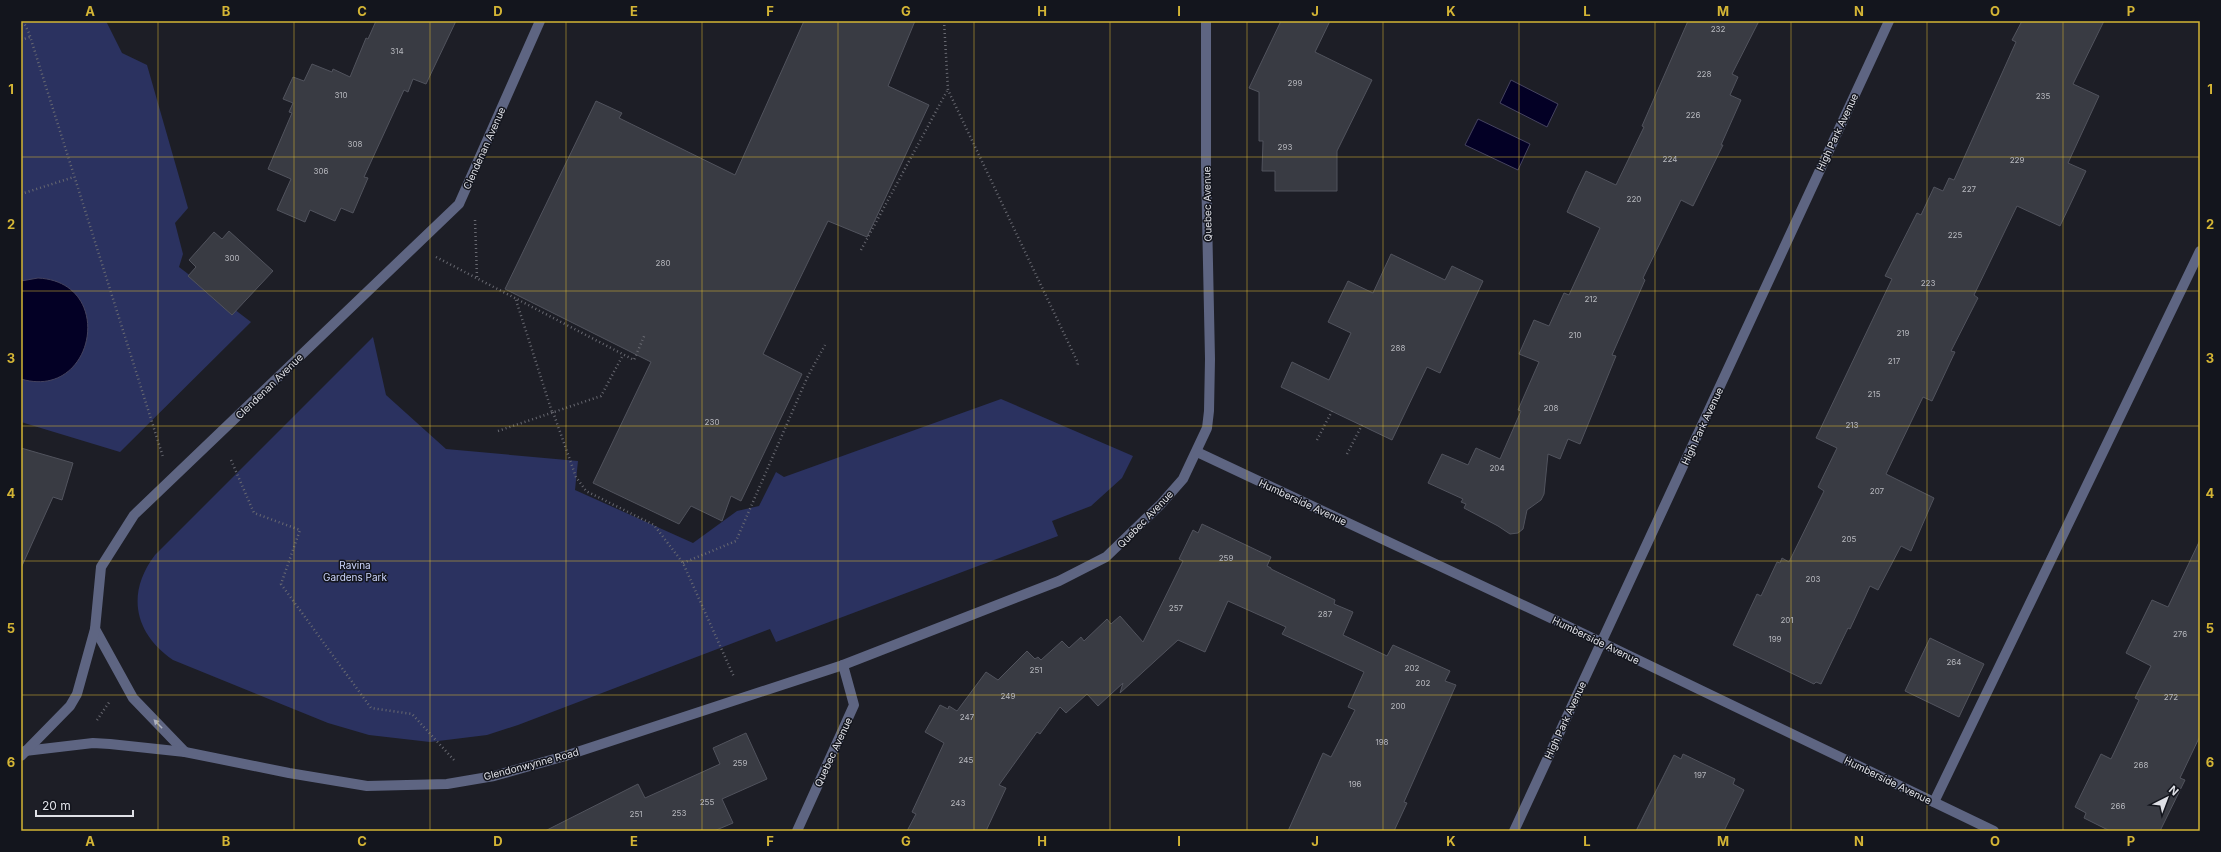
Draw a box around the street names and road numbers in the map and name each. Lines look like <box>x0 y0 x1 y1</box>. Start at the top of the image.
street label: High Park Avenue <box>1814 91 1860 173</box>
street label: Clendenan Avenue <box>460 105 508 191</box>
street label: Quebec Avenue <box>1200 166 1214 242</box>
street label: Clendenan Avenue <box>233 351 305 421</box>
street label: High Park Avenue <box>1679 385 1725 467</box>
street label: Humberside Avenue <box>1257 476 1349 528</box>
street label: Quebec Avenue <box>1115 488 1175 550</box>
street label: Humberside Avenue <box>1550 614 1642 666</box>
street label: High Park Avenue <box>1542 679 1588 761</box>
street label: Quebec Avenue <box>812 715 854 789</box>
street label: Glendonwynne Road <box>482 746 580 782</box>
street label: Humberside Avenue <box>1842 754 1934 806</box>

